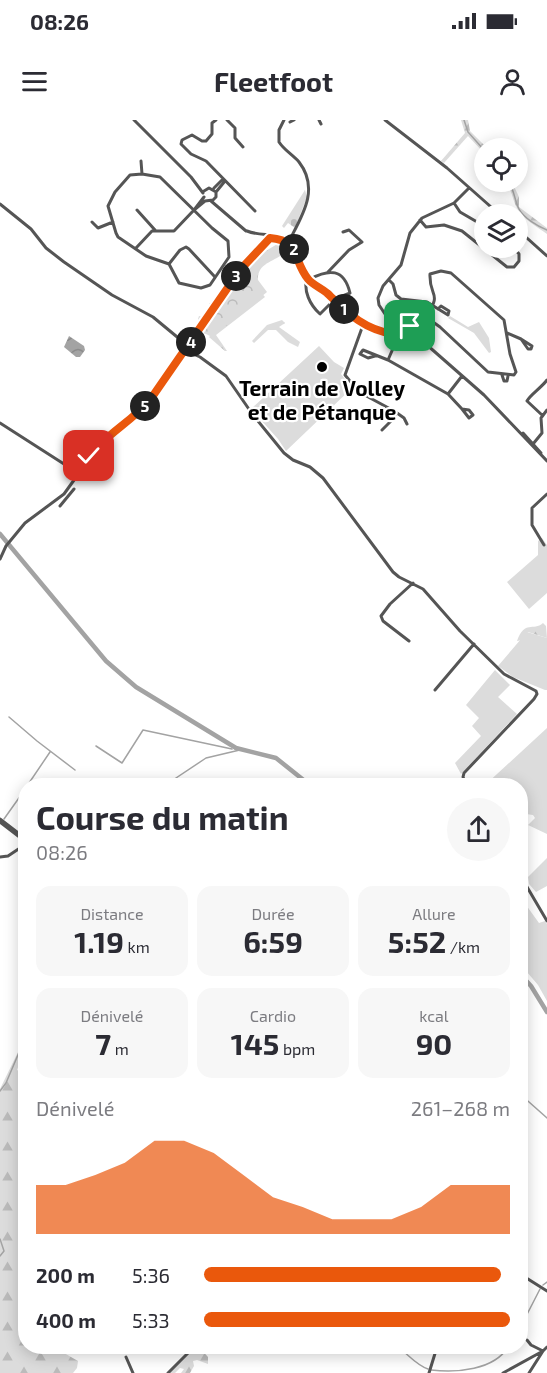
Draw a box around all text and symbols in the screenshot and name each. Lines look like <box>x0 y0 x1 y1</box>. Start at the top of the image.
text: 08:26 <box>30 8 89 34</box>
icon: menu <box>18 65 51 98</box>
text: Fleetfoot <box>214 65 333 97</box>
icon: person <box>496 65 529 98</box>
map controls <box>474 138 528 258</box>
button: locate <box>474 138 528 192</box>
button: layers <box>474 204 528 258</box>
pin: 2 <box>279 234 309 264</box>
text: 2 <box>289 239 299 258</box>
pin: 3 <box>221 261 251 291</box>
text: 3 <box>231 266 241 285</box>
pin: 1 <box>329 294 359 324</box>
text: 1 <box>341 299 347 318</box>
pin <box>384 300 435 351</box>
icon: arrive <box>393 309 426 342</box>
pin: 4 <box>176 327 206 357</box>
text: 4 <box>186 332 196 351</box>
marker: Terrain de Volley et de Pétanque <box>315 360 329 374</box>
place label: Terrain de Volley et de Pétanque <box>239 375 405 424</box>
pin: 5 <box>130 391 160 421</box>
text: 5 <box>141 396 149 415</box>
pin <box>63 430 114 481</box>
icon: check <box>72 439 105 472</box>
text: Course du matin <box>36 797 289 837</box>
button: share <box>447 798 510 861</box>
text: 08:26 <box>36 840 88 864</box>
text: Distance <box>80 904 144 923</box>
text: Durée <box>251 904 295 923</box>
text: Allure <box>412 904 456 923</box>
text: 1.19 <box>74 923 124 959</box>
text: 6:59 <box>243 923 303 959</box>
text: 5:52 <box>388 923 446 959</box>
text: km <box>124 937 150 956</box>
text: /km <box>446 937 480 956</box>
text: Dénivelé <box>81 1006 143 1025</box>
text: Cardio <box>250 1006 296 1025</box>
text: kcal <box>419 1006 449 1025</box>
text: 7 <box>95 1025 111 1061</box>
text: 145 <box>231 1025 279 1061</box>
text: 90 <box>416 1025 452 1061</box>
text: m <box>111 1039 129 1058</box>
text: bpm <box>279 1039 315 1058</box>
text: Dénivelé <box>36 1096 115 1120</box>
text: 261–268 m <box>411 1096 510 1120</box>
text: 200 m <box>36 1263 95 1287</box>
text: 5:36 <box>132 1263 170 1287</box>
text: 400 m <box>36 1308 96 1332</box>
text: 5:33 <box>132 1308 170 1332</box>

